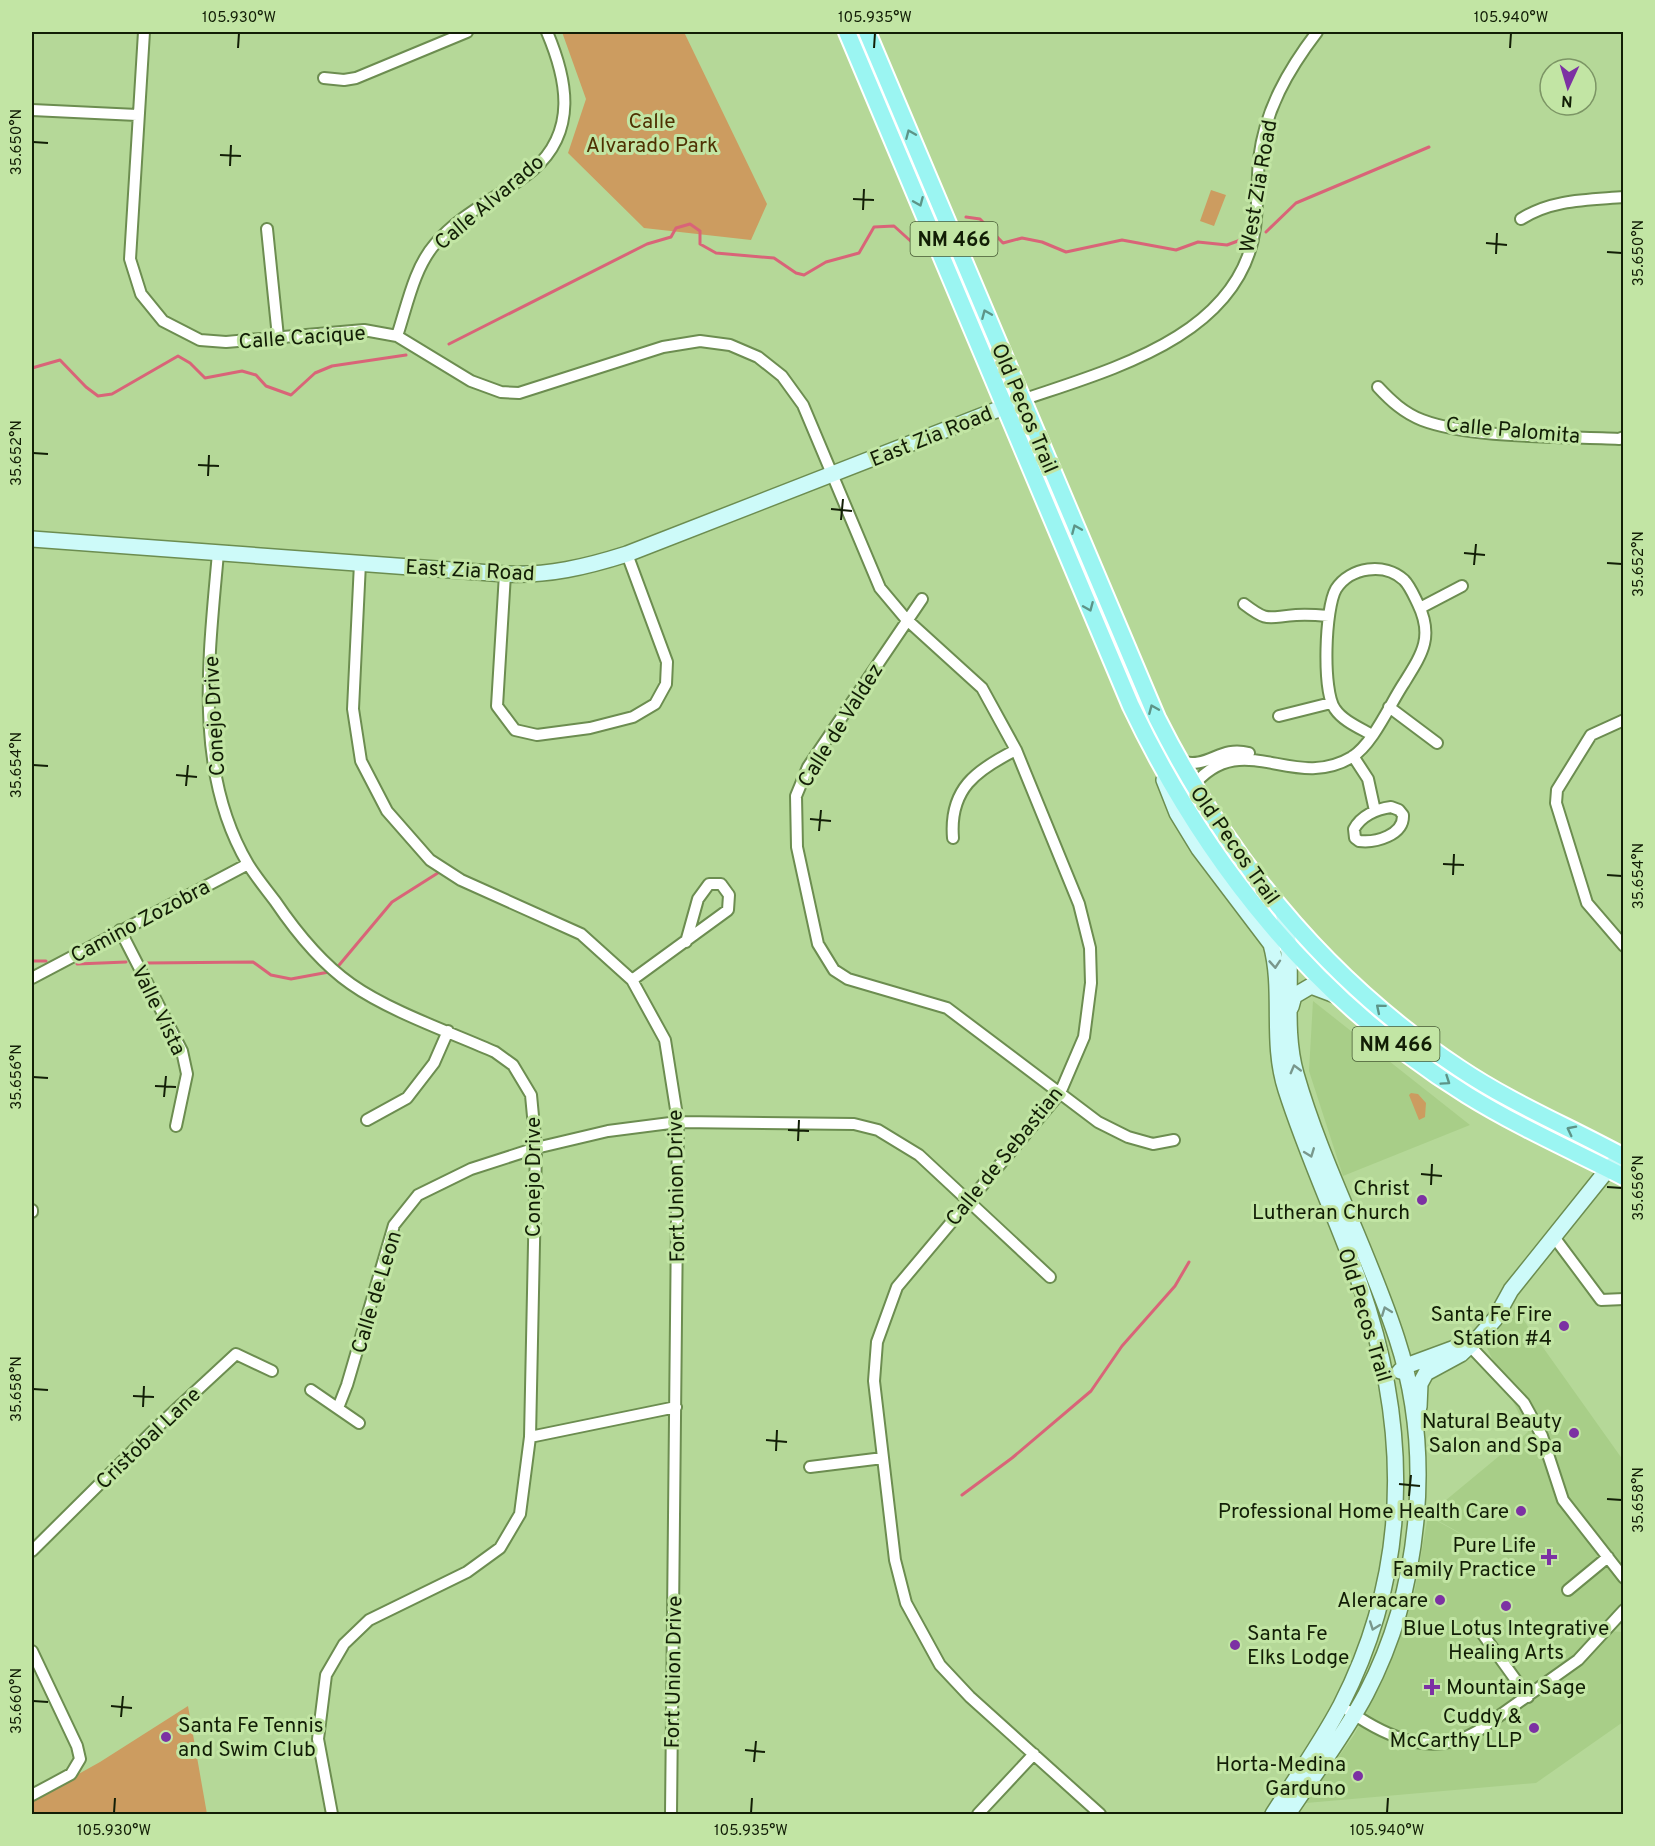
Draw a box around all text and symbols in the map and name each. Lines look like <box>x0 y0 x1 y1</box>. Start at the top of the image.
text: 105.930°W <box>202 9 276 28</box>
text: 105.935°W <box>838 9 912 28</box>
text: 105.940°W <box>1474 9 1548 28</box>
north arrow <box>1538 57 1598 117</box>
text: N <box>1561 90 1574 110</box>
text: 35.650°N <box>8 109 27 175</box>
park label: Calle Alvarado Park <box>586 109 718 160</box>
street label: West Zia Road <box>1235 118 1284 255</box>
one-way arrow <box>905 129 917 140</box>
street label: Calle Alvarado <box>430 149 550 257</box>
one-way arrow <box>912 195 924 206</box>
text: 35.650°N <box>1630 220 1649 286</box>
road number: NM 466 <box>910 222 998 256</box>
one-way arrow <box>981 309 993 320</box>
street label: Calle Cacique <box>238 321 367 356</box>
street label: Old Pecos Trail <box>984 339 1063 478</box>
street label: East Zia Road <box>866 401 997 474</box>
street label: Calle Palomita <box>1445 412 1581 451</box>
text: 35.652°N <box>8 420 27 486</box>
one-way arrow <box>1071 525 1083 536</box>
text: 35.652°N <box>1630 531 1649 597</box>
street label: East Zia Road <box>404 555 535 588</box>
one-way arrow <box>1082 601 1094 612</box>
street label: Conejo Drive <box>199 655 232 777</box>
street label: Calle de Valdez <box>792 659 890 793</box>
one-way arrow <box>1148 704 1160 715</box>
text: 35.654°N <box>8 732 27 798</box>
street label: Old Pecos Trail <box>1183 781 1285 910</box>
text: 35.654°N <box>1630 843 1649 909</box>
street label: Camino Zozobra <box>66 874 215 970</box>
one-way arrow <box>1268 959 1281 968</box>
street label: Valle Vista <box>124 961 191 1060</box>
one-way arrow <box>1376 1004 1387 1015</box>
road number: NM 466 <box>1352 1027 1440 1061</box>
text: 35.656°N <box>8 1044 27 1110</box>
one-way arrow <box>1290 1065 1303 1075</box>
one-way arrow <box>1440 1074 1451 1085</box>
street label: Calle de Sebastian <box>940 1082 1070 1232</box>
street label: Fort Union Drive <box>663 1109 692 1263</box>
street label: Conejo Drive <box>521 1117 548 1237</box>
one-way arrow <box>1567 1125 1578 1137</box>
one-way arrow <box>1303 1147 1315 1158</box>
text: 35.656°N <box>1630 1155 1649 1221</box>
place label: Christ Lutheran Church <box>1252 1176 1410 1227</box>
marker: Christ Lutheran Church <box>1415 1193 1429 1207</box>
street label: Calle de Leon <box>346 1228 409 1357</box>
street label: Old Pecos Trail <box>1330 1245 1397 1386</box>
place label: Santa Fe Fire Station #4 <box>1430 1302 1552 1353</box>
one-way arrow <box>1381 1306 1394 1316</box>
marker: Santa Fe Fire Station #4 <box>1557 1319 1571 1333</box>
text: 35.658°N <box>8 1356 27 1422</box>
street label: Cristobal Lane <box>91 1382 207 1496</box>
place label: Natural Beauty Salon and Spa <box>1422 1409 1562 1460</box>
marker: Natural Beauty Salon and Spa <box>1567 1426 1581 1440</box>
text: 35.658°N <box>1630 1467 1649 1533</box>
place label: Professional Home Health Care <box>1218 1499 1509 1526</box>
marker: Professional Home Health Care <box>1514 1504 1528 1518</box>
place label: Pure Life Family Practice <box>1392 1533 1536 1584</box>
marker: Pure Life Family Practice <box>1540 1548 1558 1566</box>
place label: Aleracare <box>1337 1588 1428 1615</box>
marker: Aleracare <box>1433 1593 1447 1607</box>
street label: Fort Union Drive <box>660 1595 689 1749</box>
marker: Blue Lotus Integrative Healing Arts <box>1499 1599 1513 1613</box>
place label: Blue Lotus Integrative Healing Arts <box>1403 1616 1609 1667</box>
one-way arrow <box>1369 1620 1382 1631</box>
place label: Santa Fe Elks Lodge <box>1247 1621 1349 1672</box>
marker: Santa Fe Elks Lodge <box>1228 1638 1242 1652</box>
text: 35.660°N <box>8 1668 27 1734</box>
place label: Mountain Sage <box>1446 1675 1586 1702</box>
marker: Mountain Sage <box>1423 1678 1441 1696</box>
place label: Cuddy & McCarthy LLP <box>1390 1704 1522 1755</box>
place label: Santa Fe Tennis and Swim Club <box>178 1713 324 1764</box>
marker: Cuddy & McCarthy LLP <box>1527 1721 1541 1735</box>
marker: Santa Fe Tennis and Swim Club <box>159 1730 173 1744</box>
place label: Horta-Medina Garduno <box>1216 1752 1346 1803</box>
marker: Horta-Medina Garduno <box>1351 1769 1365 1783</box>
text: 105.930°W <box>77 1822 151 1841</box>
text: 105.935°W <box>714 1822 788 1841</box>
text: 105.940°W <box>1350 1822 1424 1841</box>

